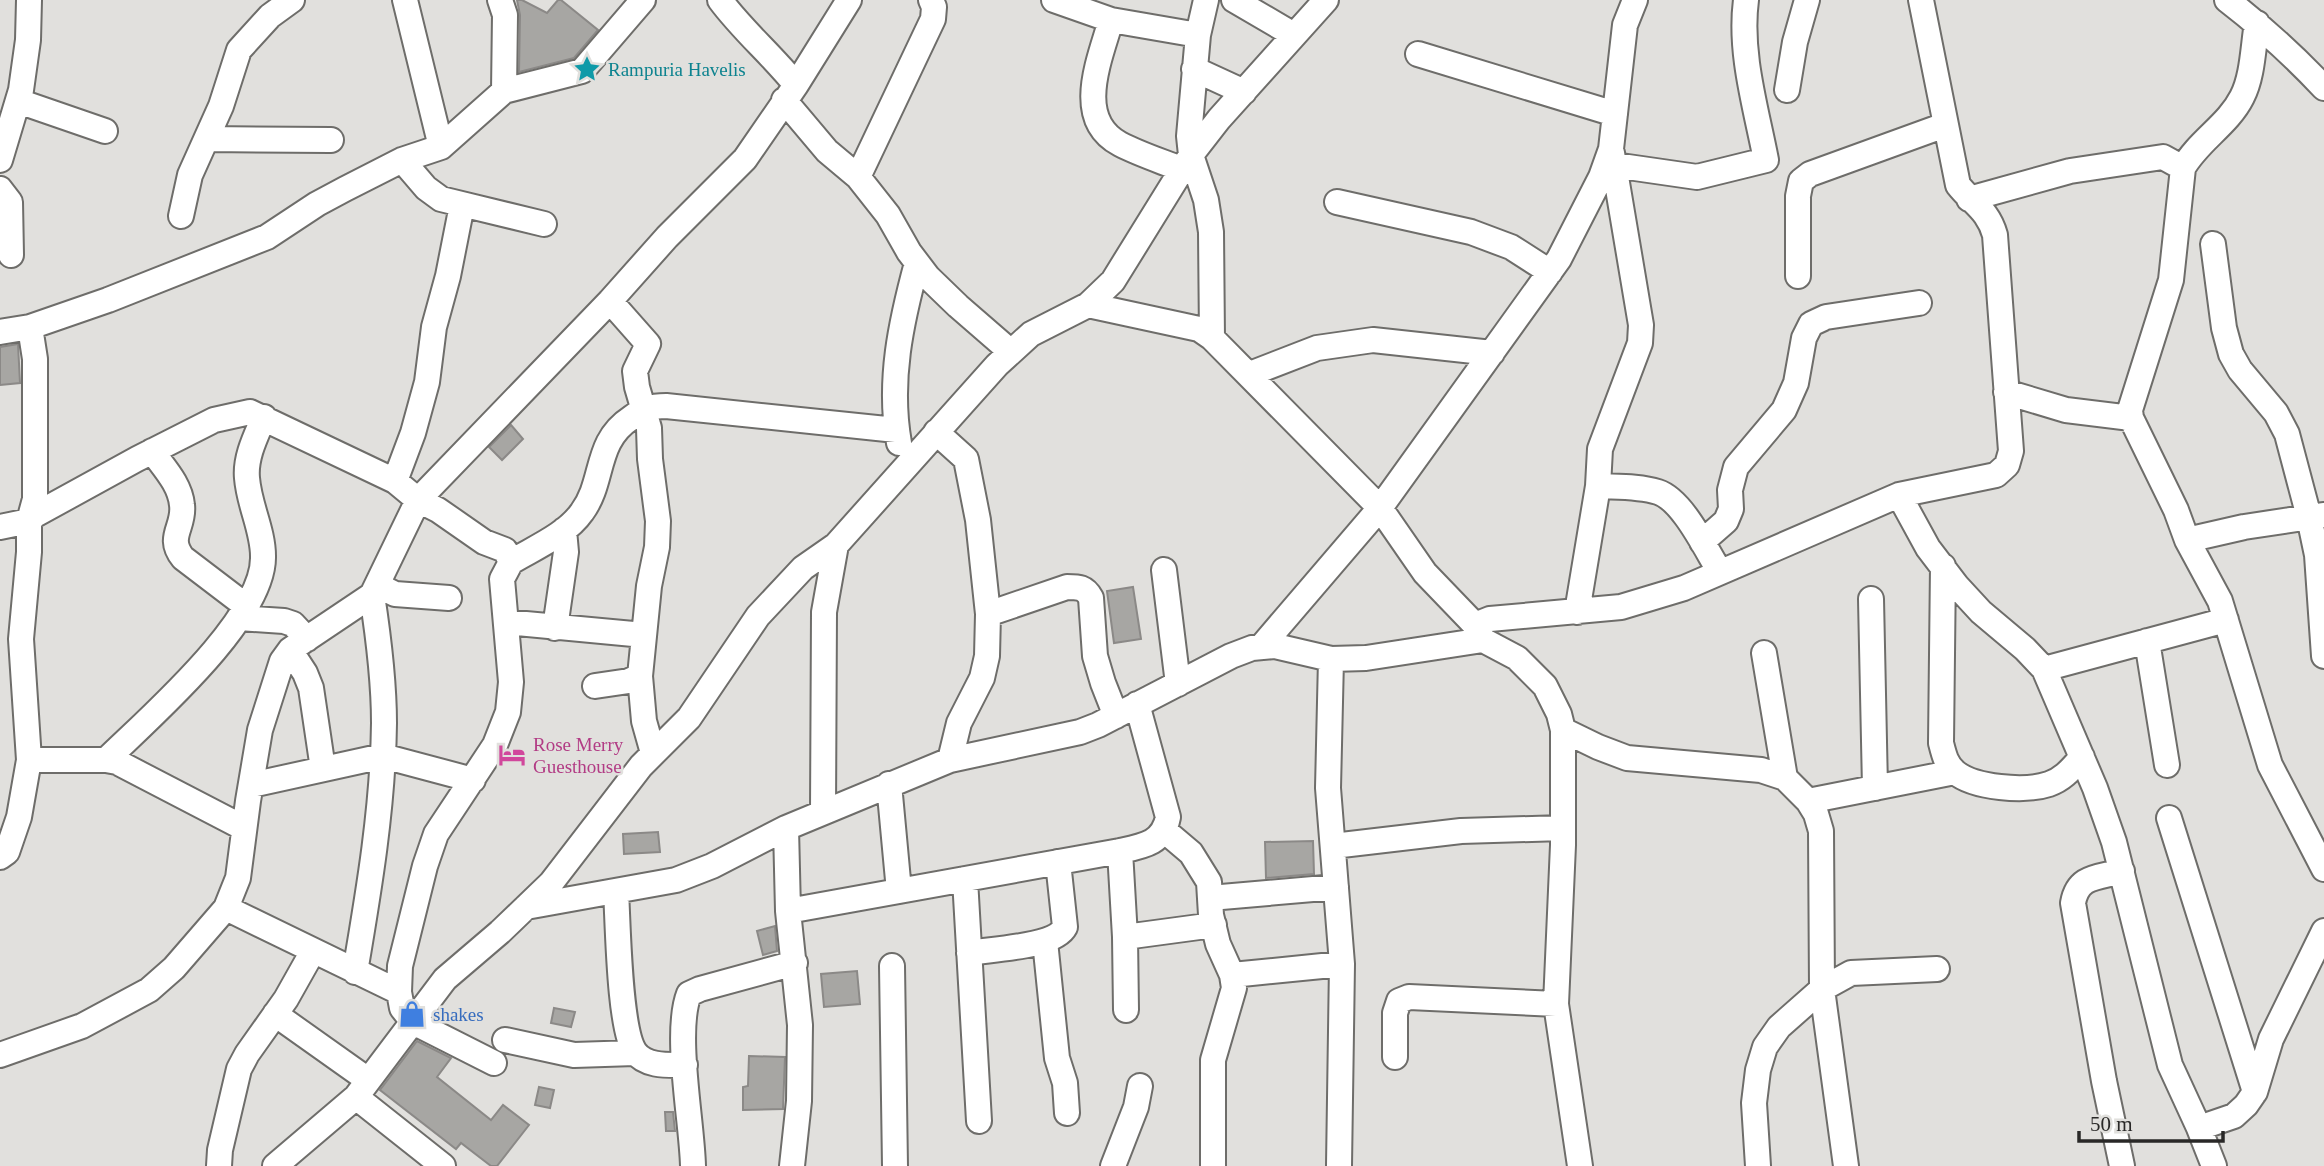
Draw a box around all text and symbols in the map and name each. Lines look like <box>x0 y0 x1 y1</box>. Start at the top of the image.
place icon: Rampuria Havelis <box>572 54 602 84</box>
place label: Rampuria Havelis <box>608 59 746 80</box>
place label: Rose Merry Guesthouse <box>533 734 624 777</box>
hotel icon: Rose Merry Guesthouse <box>497 740 527 770</box>
shop icon: shakes <box>397 999 427 1029</box>
place label: shakes <box>433 1004 484 1025</box>
scale bar <box>2079 1100 2222 1144</box>
text: 50 m <box>2090 1112 2133 1136</box>

